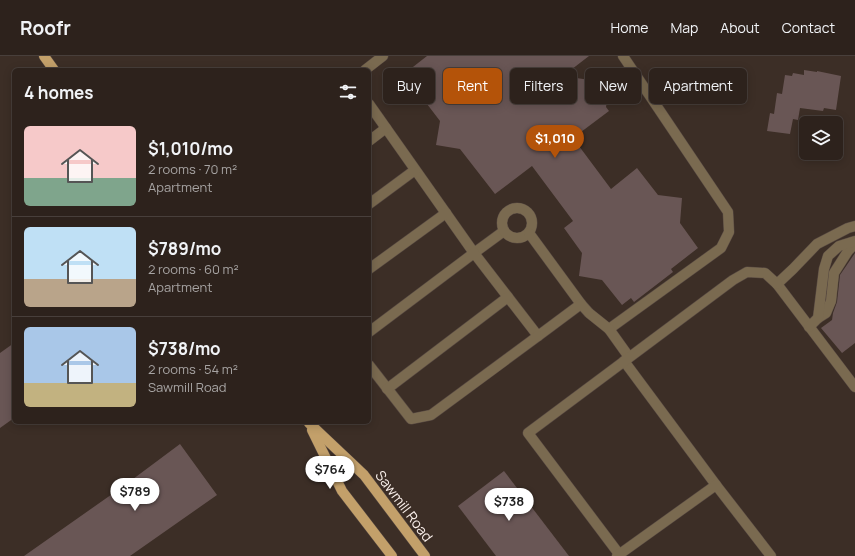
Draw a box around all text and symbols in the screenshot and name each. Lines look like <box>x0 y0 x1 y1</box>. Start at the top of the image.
text: Roofr <box>20 15 71 41</box>
text: Home <box>611 18 648 37</box>
text: Map <box>670 18 698 37</box>
text: About <box>720 18 760 37</box>
text: Contact <box>782 18 835 37</box>
chip: Buy <box>383 68 435 104</box>
chip: Rent <box>443 68 502 104</box>
chip: Filters <box>510 68 577 104</box>
chip: New <box>585 68 641 104</box>
chip: Apartment <box>649 68 747 104</box>
text: 4 homes <box>24 81 93 104</box>
icon: filters <box>337 81 359 103</box>
map controls <box>799 116 843 160</box>
button: layers <box>799 116 843 160</box>
pin: $1,010 <box>522 125 588 159</box>
text: $1,010 <box>535 129 575 147</box>
text: $1,010/mo <box>148 137 233 160</box>
icon: home <box>56 142 104 190</box>
text: 2 rooms · 70 m² <box>148 160 237 178</box>
text: Apartment <box>148 178 212 196</box>
text: $789/mo <box>148 237 221 260</box>
icon: home <box>56 243 104 291</box>
text: 2 rooms · 60 m² <box>148 260 239 278</box>
text: Apartment <box>148 278 212 296</box>
text: $738/mo <box>148 337 221 360</box>
icon: home <box>56 343 104 391</box>
text: 2 rooms · 54 m² <box>148 360 238 378</box>
text: Sawmill Road <box>148 378 227 396</box>
pin: $764 <box>306 456 354 490</box>
text: $764 <box>314 460 346 478</box>
street label: Sawmill Road <box>371 466 437 545</box>
pin: $789 <box>111 478 159 512</box>
text: $789 <box>119 482 151 500</box>
pin: $738 <box>485 488 533 522</box>
text: $738 <box>494 492 524 510</box>

